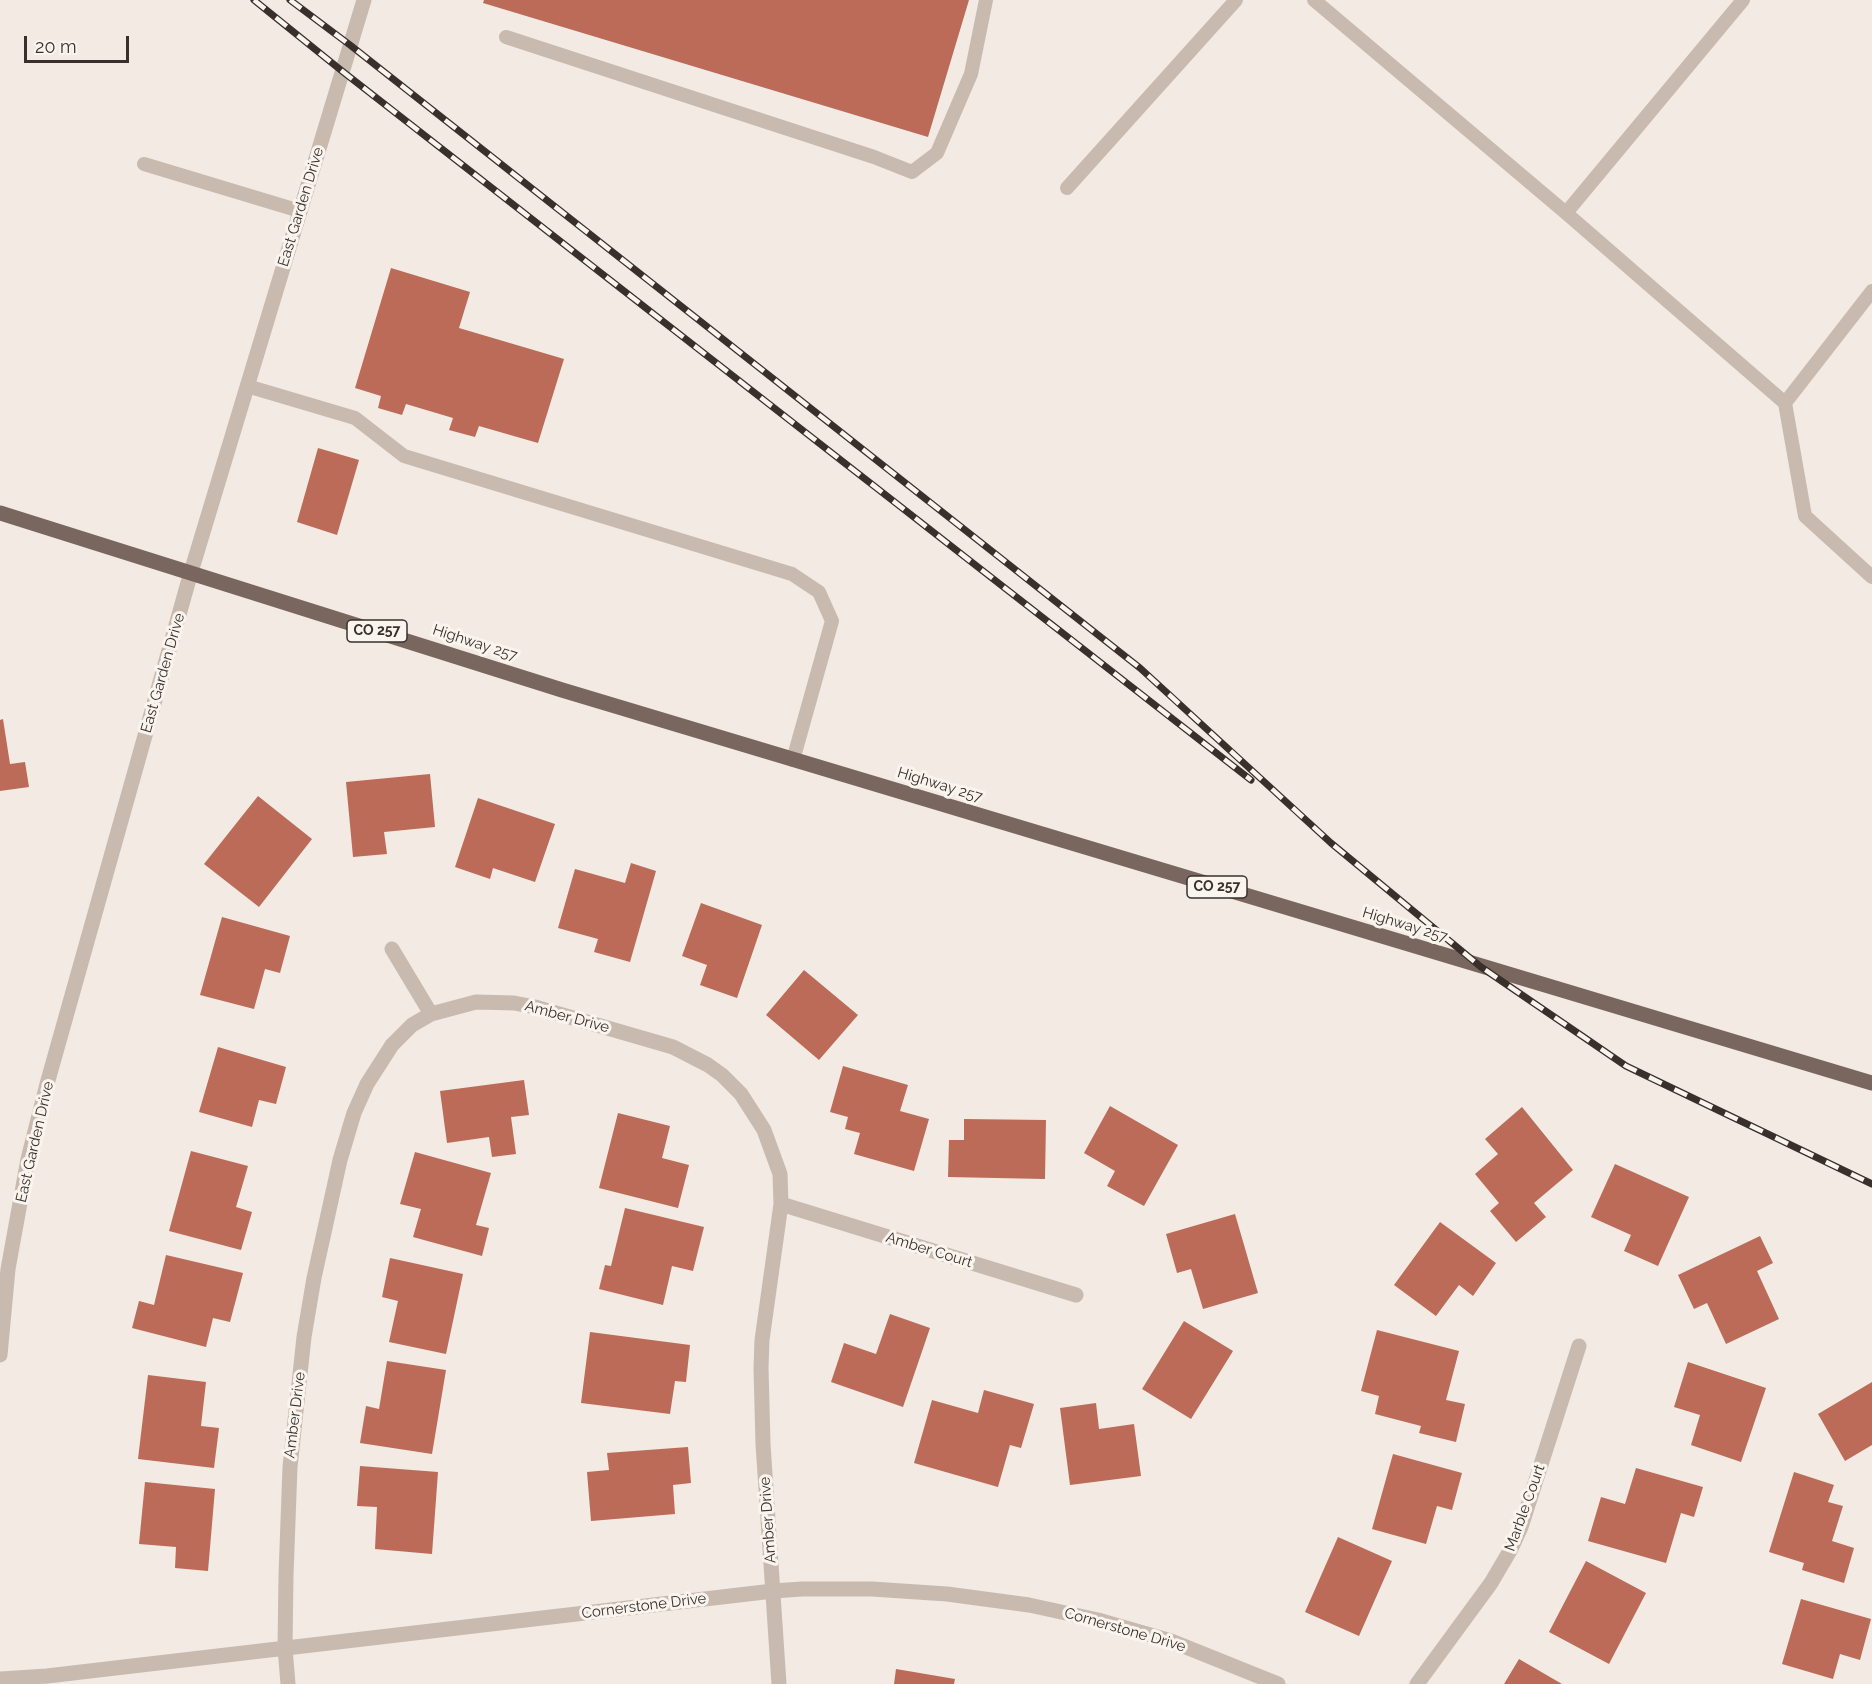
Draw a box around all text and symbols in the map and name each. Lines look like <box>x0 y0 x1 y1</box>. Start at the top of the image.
scale bar <box>27 24 132 62</box>
text: 20 m <box>35 36 77 57</box>
street label: East Garden Drive <box>274 145 328 269</box>
street label: East Garden Drive <box>137 611 189 735</box>
road number: CO 257 <box>347 620 407 642</box>
street label: Highway 257 <box>430 621 520 665</box>
street label: Highway 257 <box>895 764 985 806</box>
road number: CO 257 <box>1187 876 1247 898</box>
street label: Highway 257 <box>1360 904 1450 946</box>
street label: Amber Drive <box>523 997 611 1037</box>
street label: East Garden Drive <box>12 1080 58 1204</box>
street label: Amber Court <box>884 1228 974 1272</box>
street label: Amber Drive <box>281 1371 309 1459</box>
street label: Marble Court <box>1501 1462 1549 1554</box>
street label: Amber Drive <box>756 1476 780 1564</box>
street label: Cornerstone Drive <box>581 1589 707 1623</box>
street label: Cornerstone Drive <box>1062 1604 1188 1656</box>

